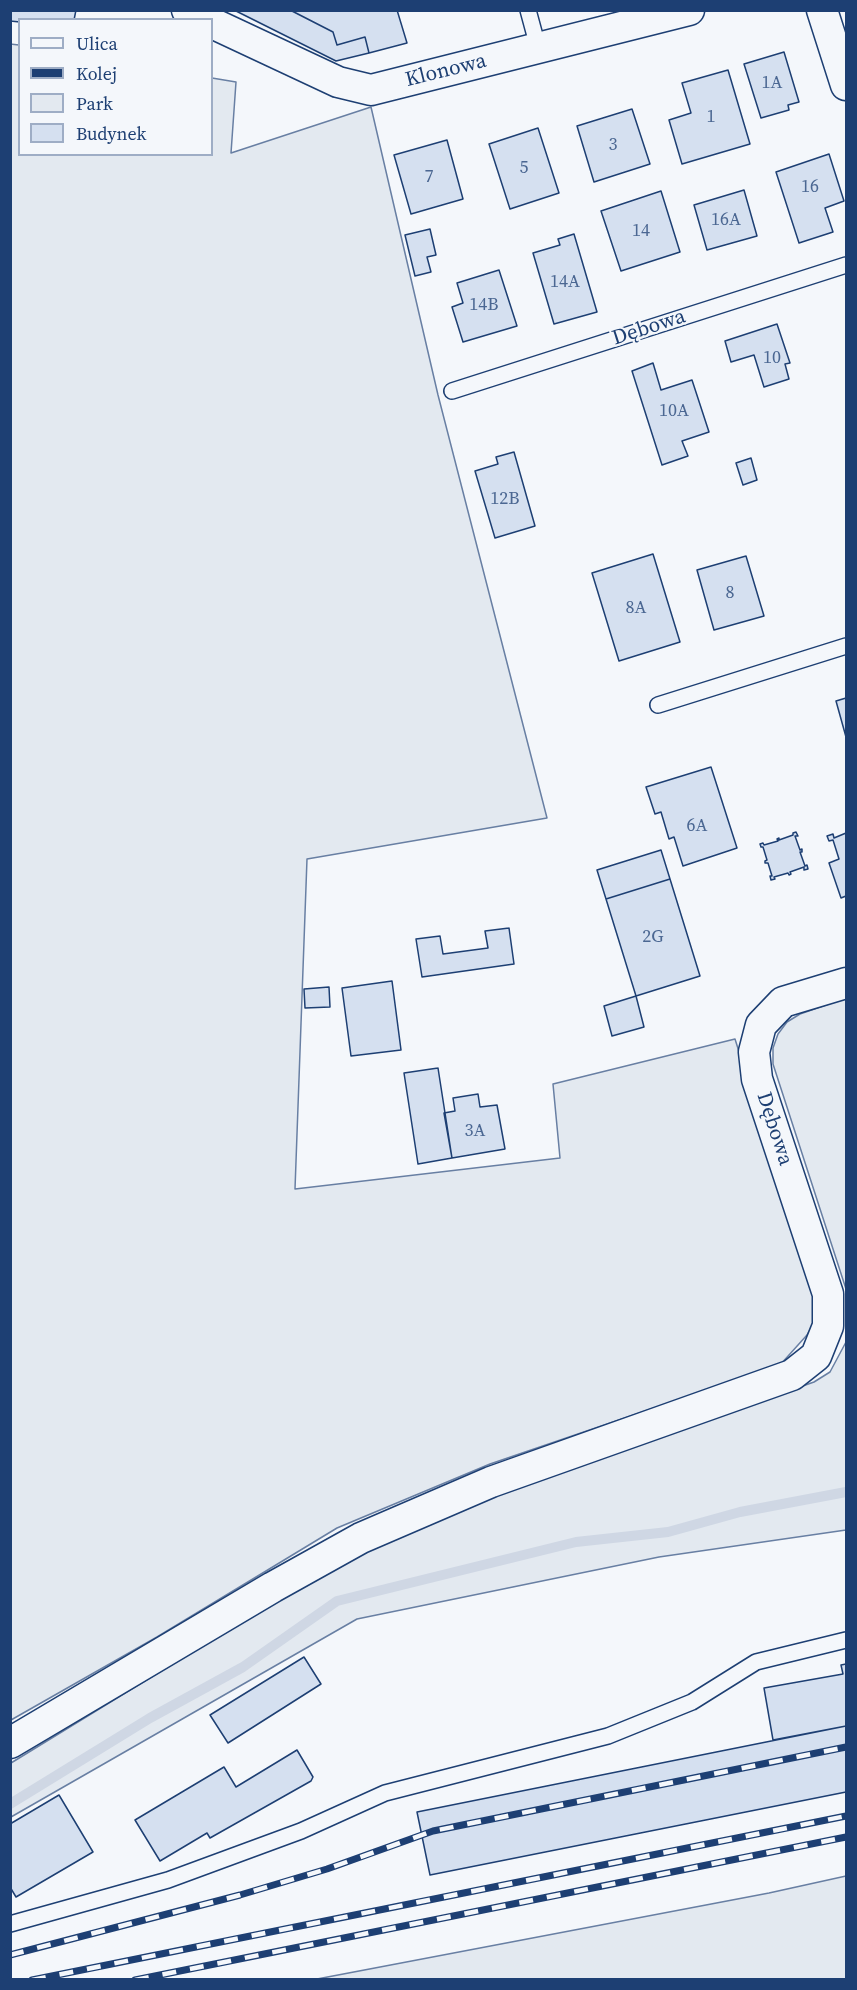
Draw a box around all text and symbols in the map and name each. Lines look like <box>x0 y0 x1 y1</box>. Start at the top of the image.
legend <box>18 18 213 156</box>
text: Ulica <box>76 31 118 56</box>
street label: Klonowa <box>403 49 489 93</box>
text: Kolej <box>76 61 117 86</box>
house number: 1A <box>762 72 782 94</box>
text: Park <box>76 91 113 116</box>
house number: 1 <box>707 106 715 128</box>
text: Budynek <box>76 121 146 146</box>
house number: 3 <box>609 134 617 156</box>
house number: 5 <box>520 157 528 179</box>
house number: 7 <box>425 166 433 188</box>
house number: 16 <box>801 176 819 198</box>
house number: 16A <box>711 209 741 231</box>
house number: 14 <box>632 220 650 242</box>
house number: 14A <box>550 271 580 293</box>
house number: 14B <box>469 294 499 316</box>
street label: Dębowa <box>609 304 689 352</box>
house number: 10 <box>763 347 781 369</box>
house number: 10A <box>659 400 689 422</box>
house number: 12B <box>490 488 520 510</box>
house number: 8 <box>726 582 734 604</box>
house number: 8A <box>626 597 646 619</box>
house number: 6A <box>687 815 707 837</box>
house number: 2G <box>642 926 664 948</box>
street label: Dębowa <box>750 1089 798 1169</box>
house number: 3A <box>465 1120 485 1142</box>

